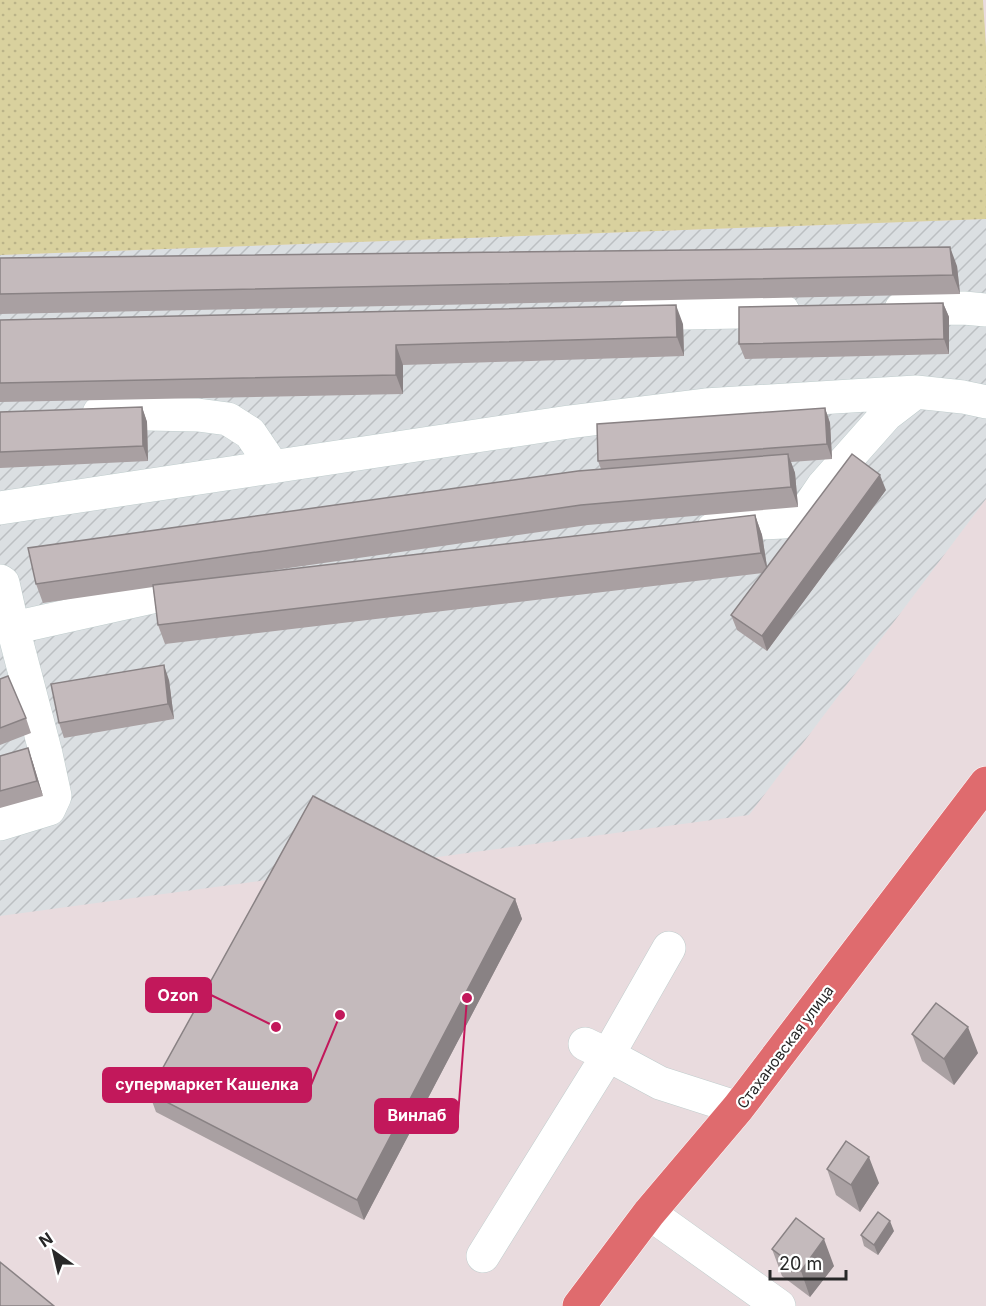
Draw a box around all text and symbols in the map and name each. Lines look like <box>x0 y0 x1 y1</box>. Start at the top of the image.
callout: Ozon <box>146 978 211 1012</box>
street label: Стахановская улица <box>732 982 838 1112</box>
text: Ozon <box>158 985 198 1005</box>
callout: супермаркет Кашелка <box>103 1068 311 1102</box>
text: супермаркет Кашелка <box>115 1074 299 1094</box>
callout: Винлаб <box>375 1099 458 1133</box>
text: Винлаб <box>387 1105 447 1125</box>
north arrow <box>24 1222 84 1282</box>
text: N <box>35 1228 56 1251</box>
scale bar <box>770 1243 846 1281</box>
text: 20 m <box>779 1253 822 1274</box>

